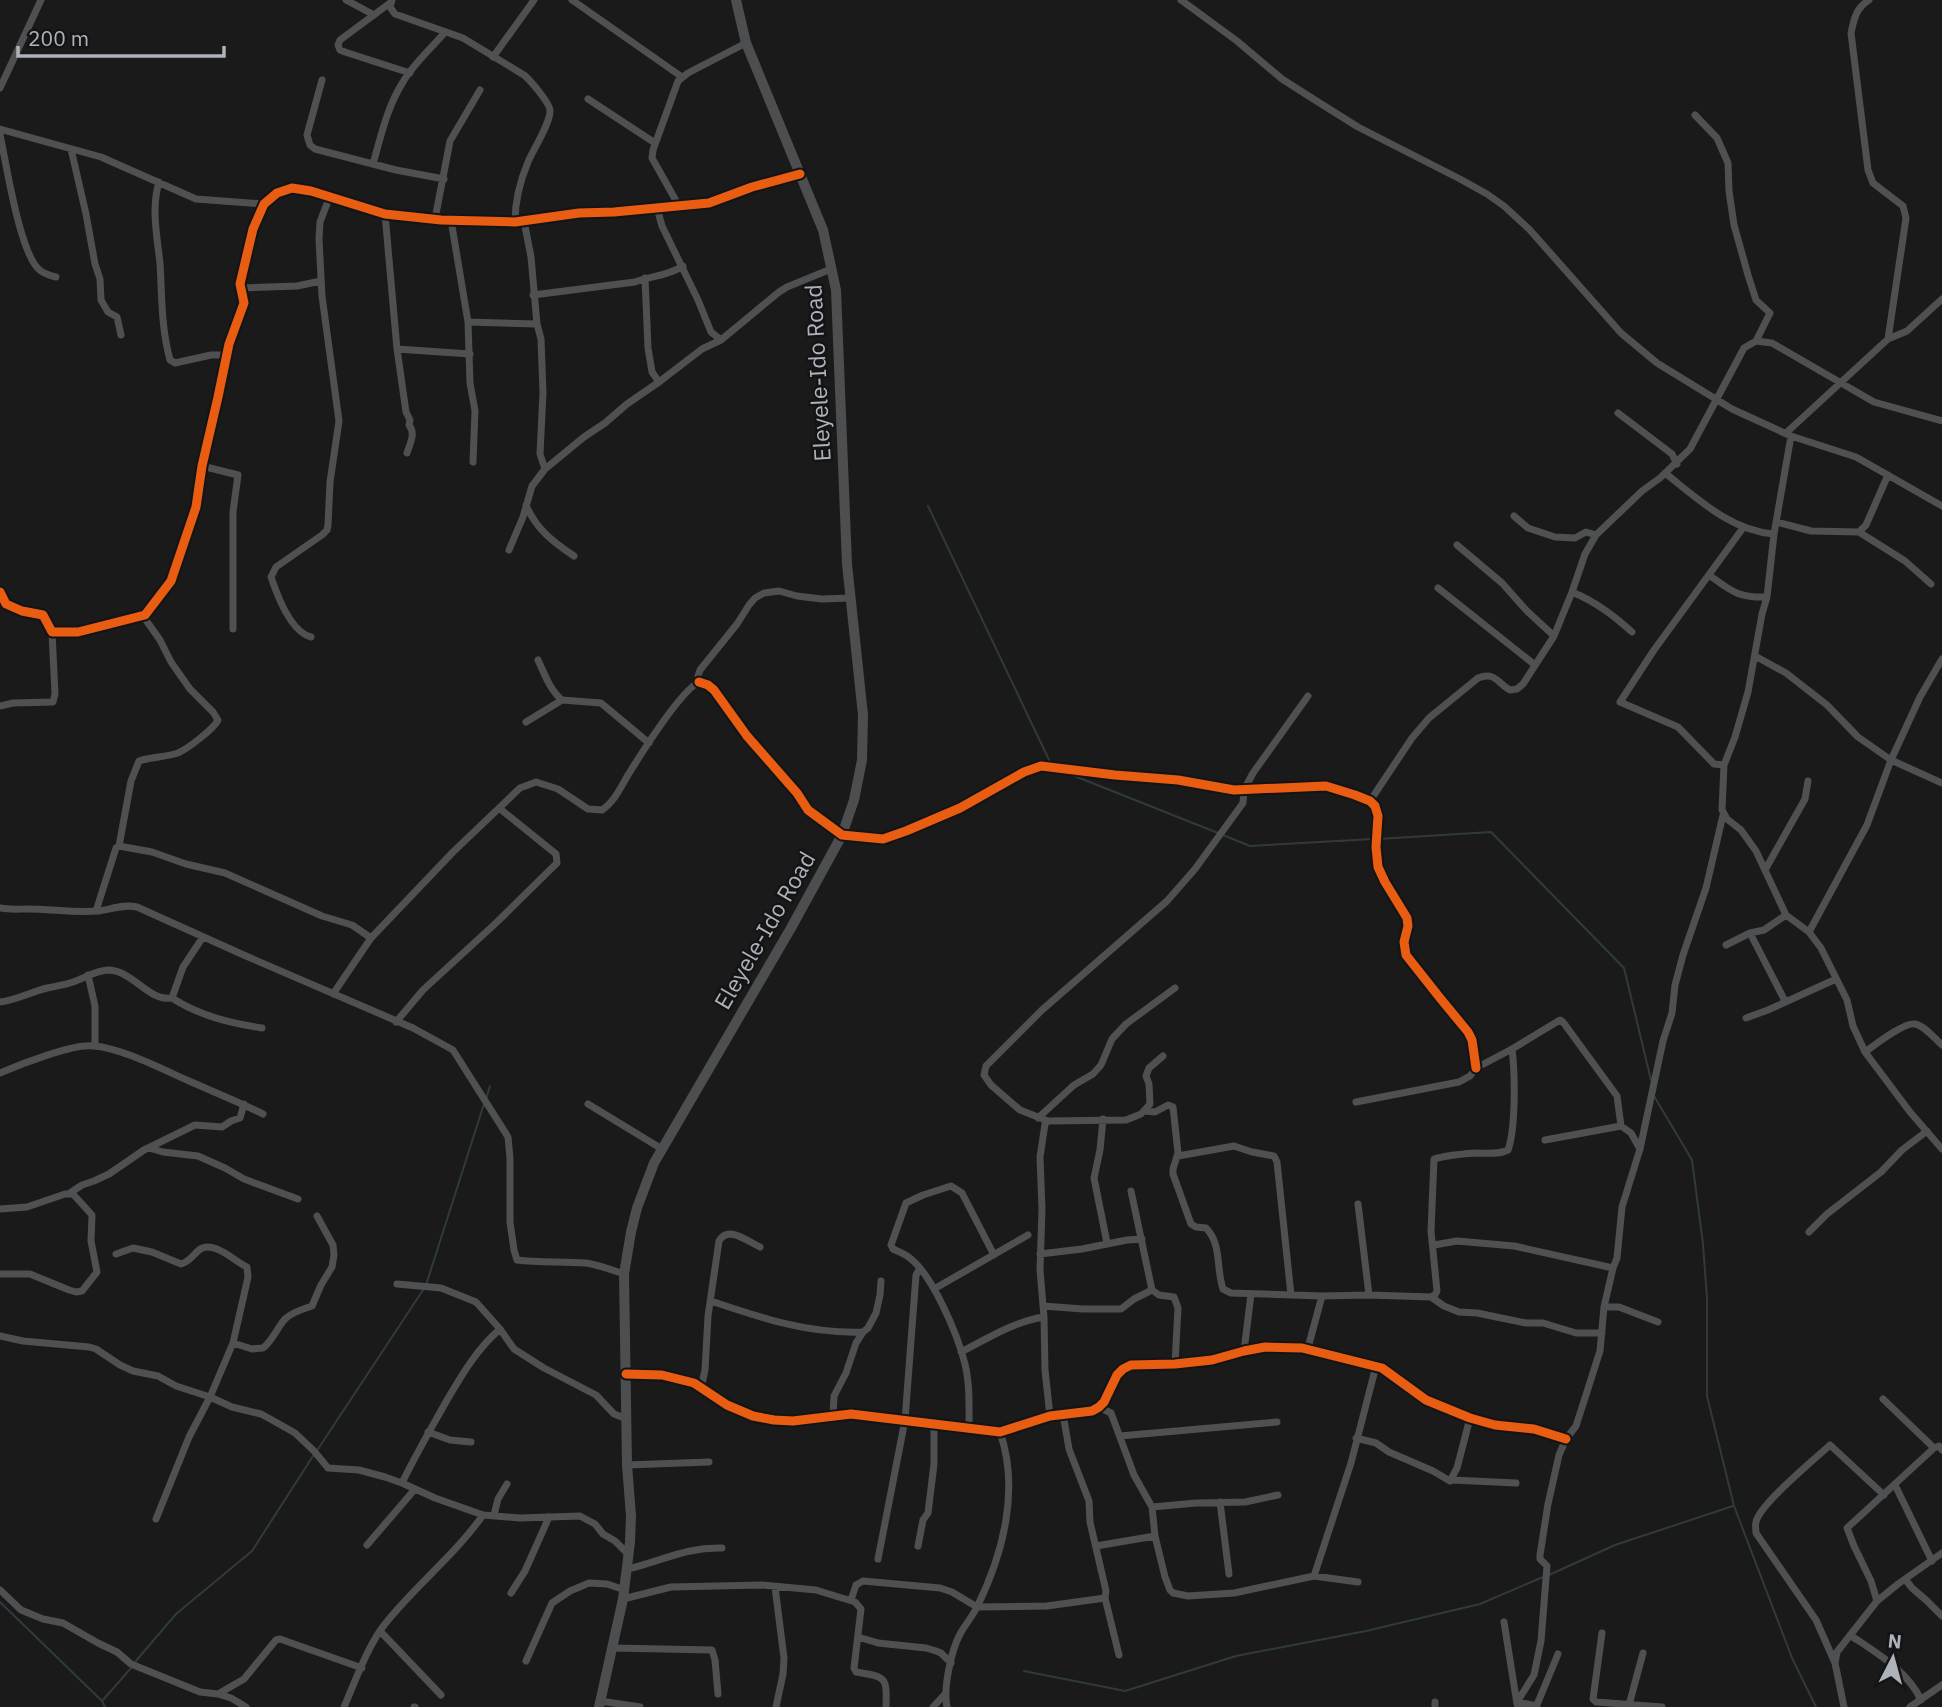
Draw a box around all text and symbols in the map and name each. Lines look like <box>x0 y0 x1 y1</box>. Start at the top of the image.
scale bar <box>18 14 224 58</box>
text: 200 m <box>28 24 89 52</box>
street label: Eleyele-Ido Road <box>797 284 837 462</box>
street label: Eleyele-Ido Road <box>707 846 821 1014</box>
north arrow <box>1858 1623 1928 1693</box>
text: N <box>1887 1628 1903 1654</box>

